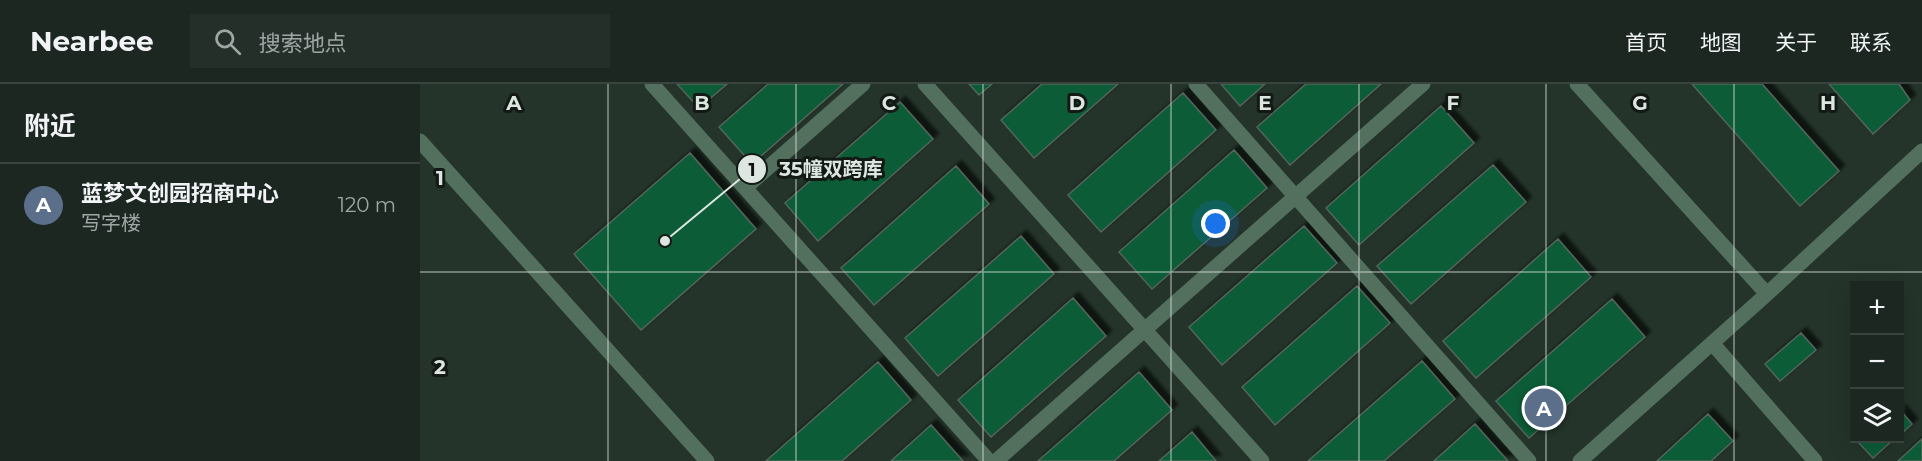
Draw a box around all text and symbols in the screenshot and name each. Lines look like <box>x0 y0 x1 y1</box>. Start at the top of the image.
search box <box>190 14 610 68</box>
text: Nearbee <box>30 24 154 58</box>
icon: search <box>211 25 244 58</box>
text: 搜索地点 <box>259 30 347 57</box>
text: 首页 <box>1625 30 1667 55</box>
text: 地图 <box>1700 30 1742 55</box>
text: 关于 <box>1775 30 1817 55</box>
text: 联系 <box>1850 30 1892 55</box>
text: A <box>505 91 522 115</box>
text: B <box>694 91 710 115</box>
text: C <box>882 91 897 115</box>
text: D <box>1069 91 1085 115</box>
text: E <box>1258 91 1272 115</box>
text: F <box>1447 91 1460 115</box>
text: G <box>1632 91 1648 115</box>
text: H <box>1820 91 1836 115</box>
text: 附近 <box>24 110 76 142</box>
callout: 35幢双跨库 <box>737 150 895 188</box>
text: 35幢双跨库 <box>778 157 883 181</box>
text: 1 <box>748 159 756 181</box>
text: 1 <box>436 166 444 190</box>
text: 蓝梦文创园招商中心 <box>81 180 279 207</box>
text: A <box>36 193 51 217</box>
text: 120 m <box>338 193 396 217</box>
your location <box>1201 209 1230 238</box>
text: 写字楼 <box>81 211 141 235</box>
map controls <box>1850 281 1904 443</box>
button: + <box>1850 281 1904 335</box>
button: − <box>1850 335 1904 389</box>
text: 2 <box>434 355 446 379</box>
pin: A <box>1524 386 1564 430</box>
button: layers <box>1850 389 1904 443</box>

